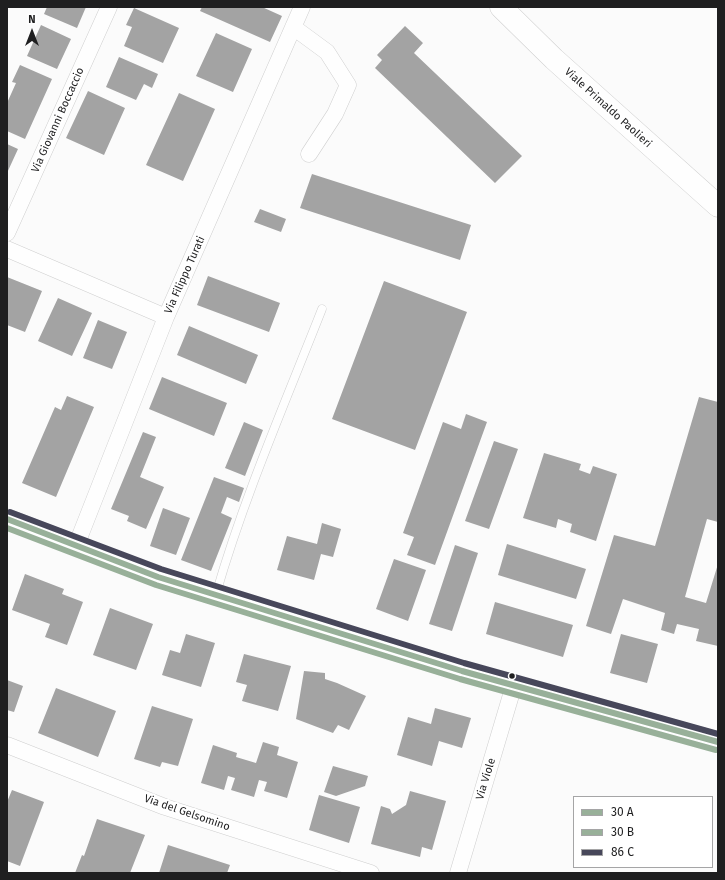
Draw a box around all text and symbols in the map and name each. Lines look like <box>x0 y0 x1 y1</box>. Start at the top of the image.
north arrow <box>12 12 52 52</box>
text: N <box>28 13 36 26</box>
street label: Via Giovanni Boccaccio <box>29 65 87 175</box>
street label: Viale Primaldo Paolieri <box>562 65 654 151</box>
street label: Via Filippo Turati <box>162 234 208 316</box>
unlabelled marker <box>507 671 517 681</box>
street label: Via Viole <box>473 757 499 801</box>
street label: Via del Gelsomino <box>142 792 232 834</box>
legend <box>573 796 713 868</box>
text: 30 A <box>611 805 634 819</box>
text: 30 B <box>611 825 634 839</box>
text: 86 C <box>611 845 634 859</box>

